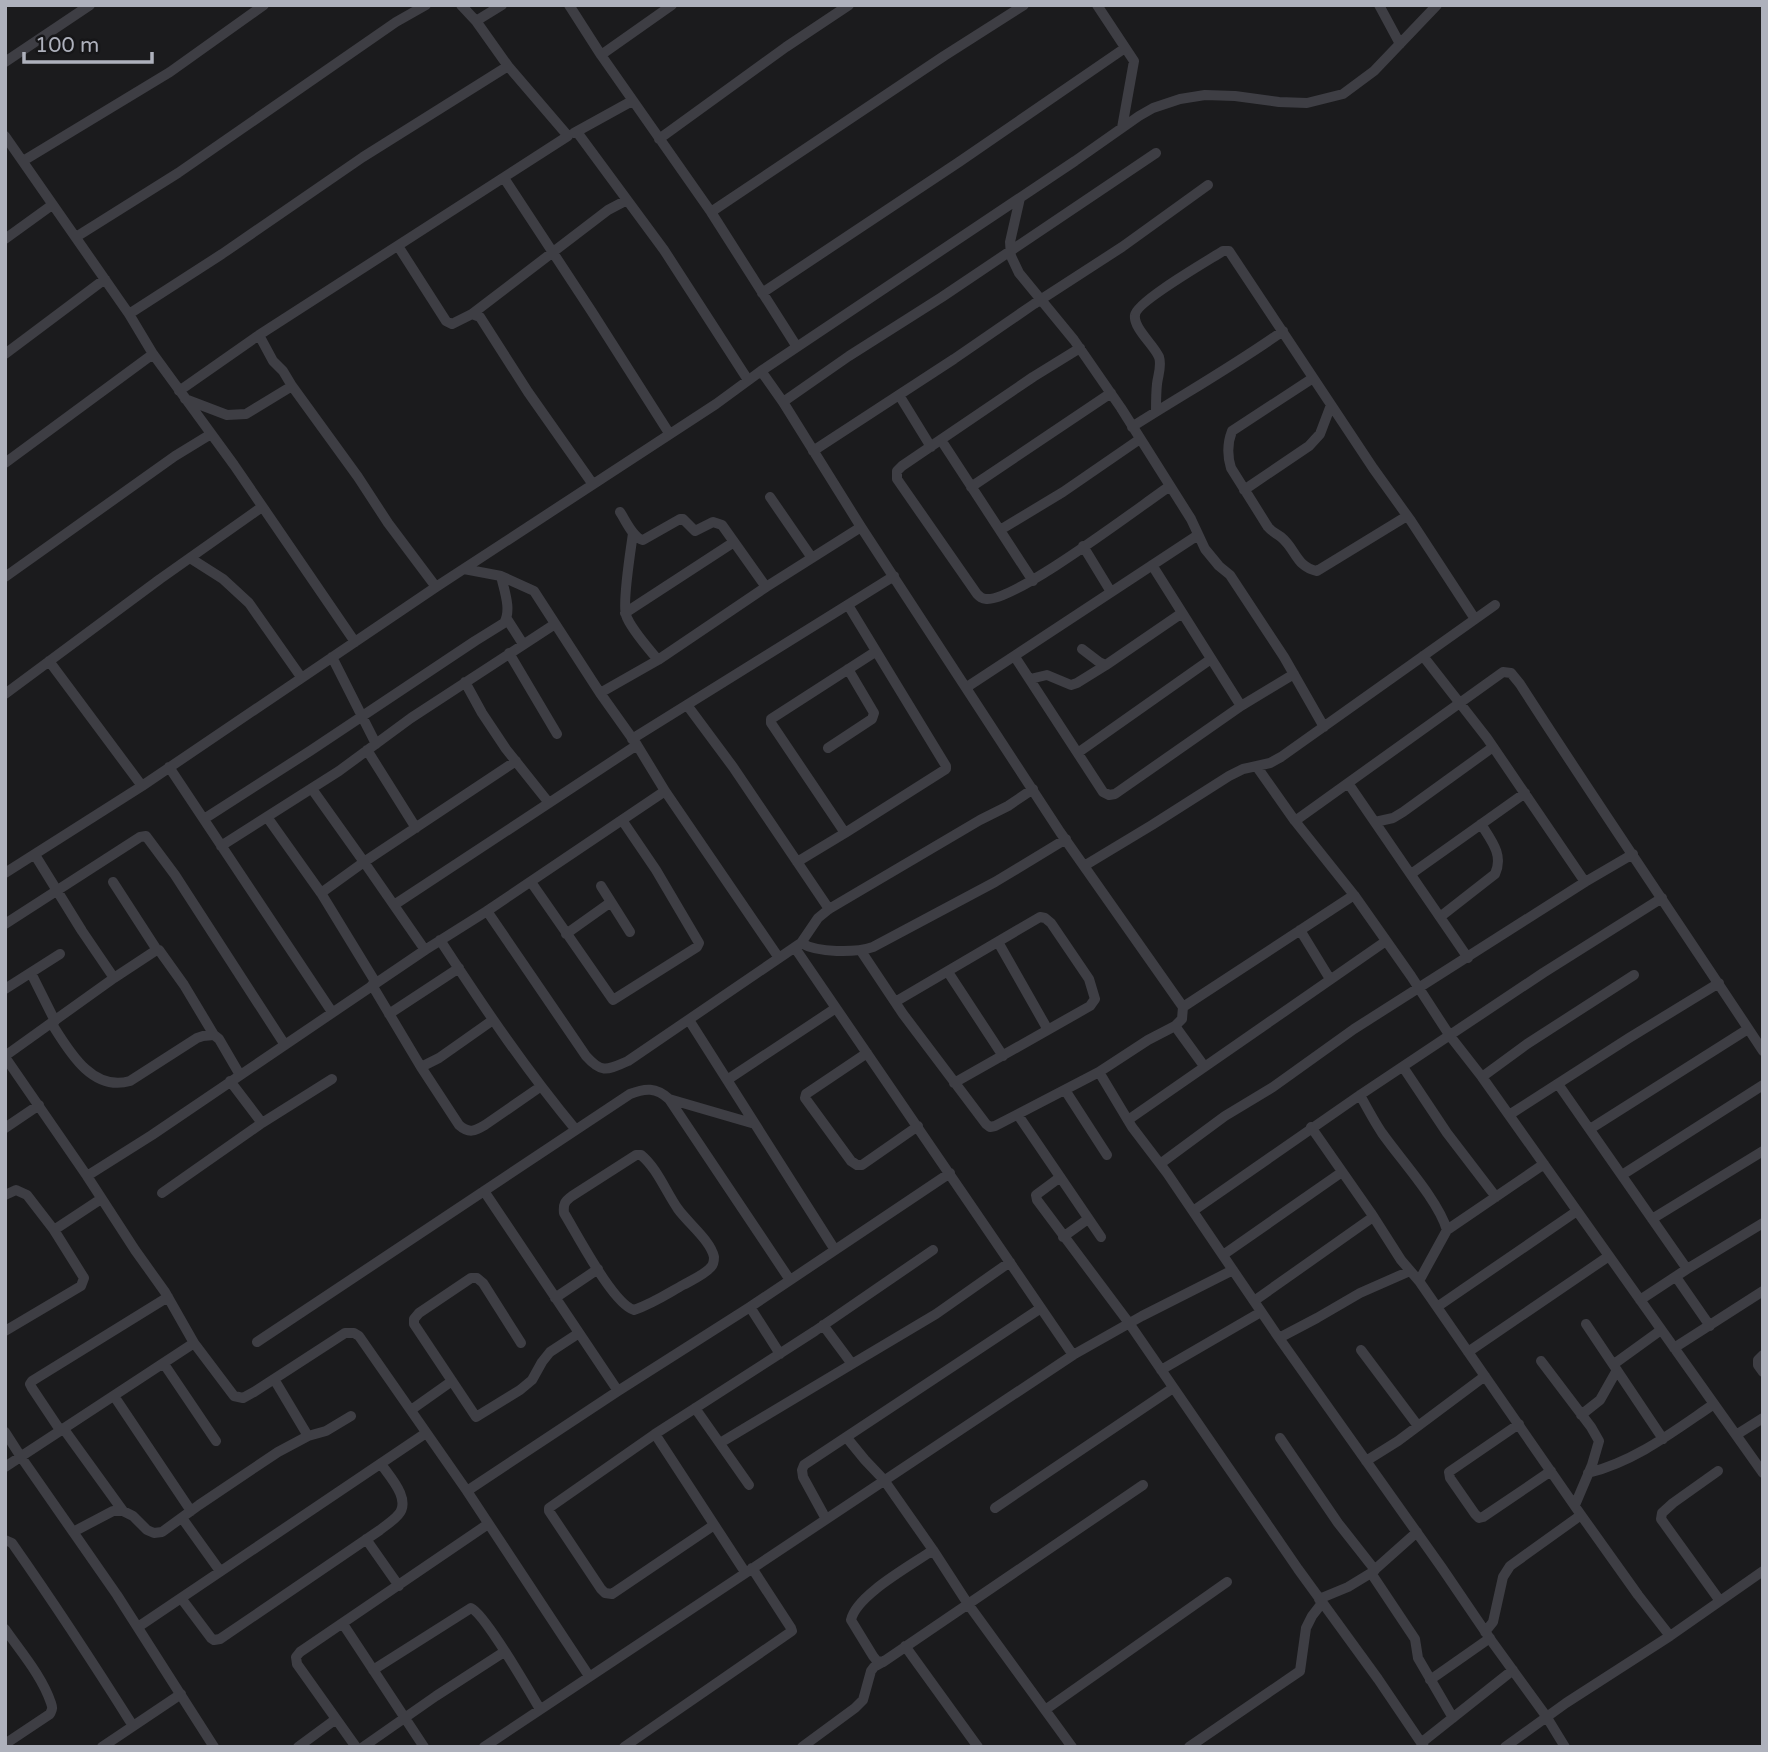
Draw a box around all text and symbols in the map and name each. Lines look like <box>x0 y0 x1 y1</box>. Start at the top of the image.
scale bar <box>24 21 152 65</box>
text: 100 m <box>35 33 99 58</box>

